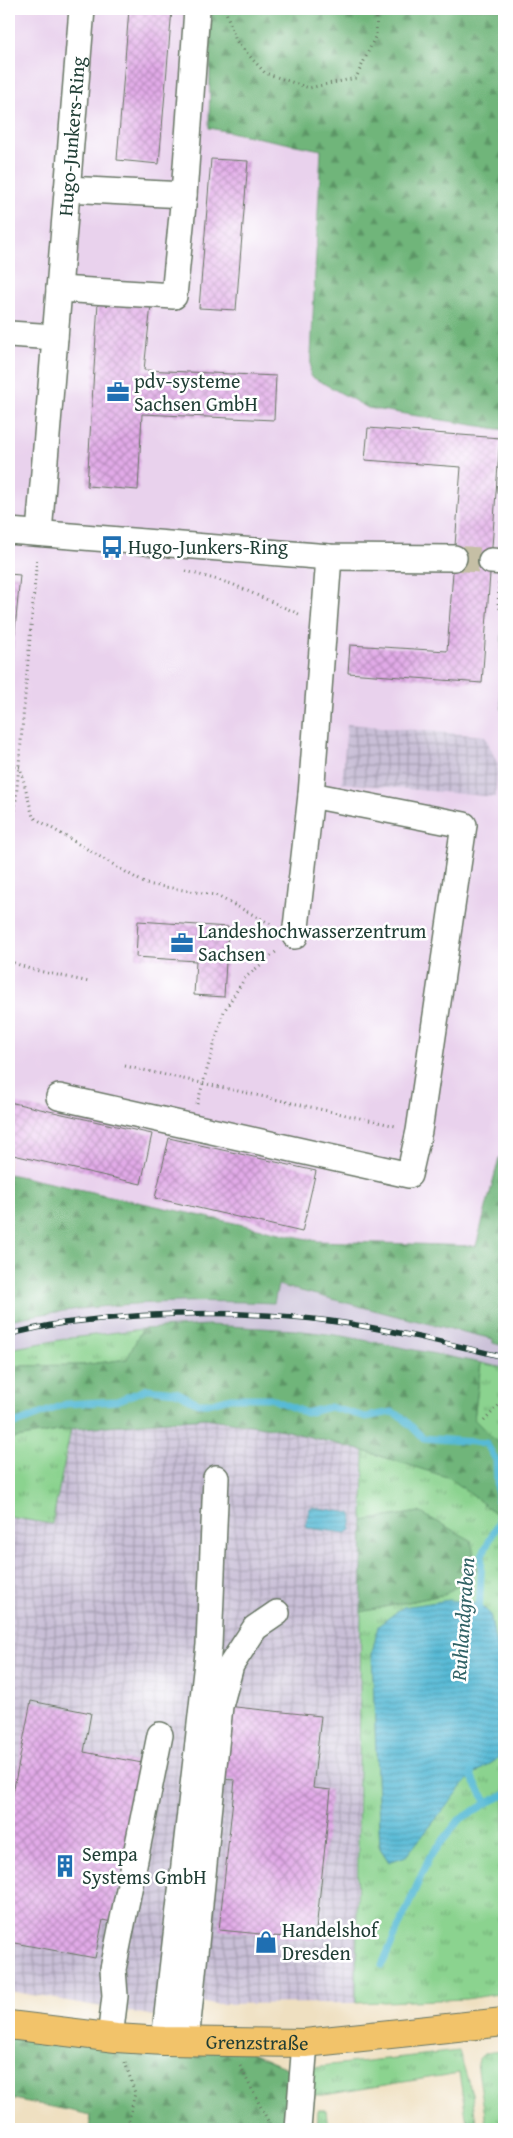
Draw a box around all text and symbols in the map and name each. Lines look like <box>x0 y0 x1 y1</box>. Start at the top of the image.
street label: Hugo-Junkers-Ring <box>50 55 92 217</box>
place label: pdv-systeme Sachsen GmbH <box>134 366 258 418</box>
office icon: pdv-systeme Sachsen GmbH <box>105 379 131 405</box>
place label: Hugo-Junkers-Ring <box>128 532 288 561</box>
bus stop icon: Hugo-Junkers-Ring <box>99 534 125 560</box>
place label: Landeshochwasserzentrum Sachsen <box>198 916 427 968</box>
office icon: Landeshochwasserzentrum Sachsen <box>169 930 195 956</box>
water label: Ruhlandgraben <box>443 1556 482 1683</box>
place label: Sempa Systems GmbH <box>82 1839 207 1891</box>
building icon: Sempa Systems GmbH <box>52 1853 78 1879</box>
place label: Handelshof Dresden <box>282 1915 380 1967</box>
shop icon: Handelshof Dresden <box>253 1929 279 1955</box>
street label: Grenzstraße <box>206 2027 309 2057</box>

